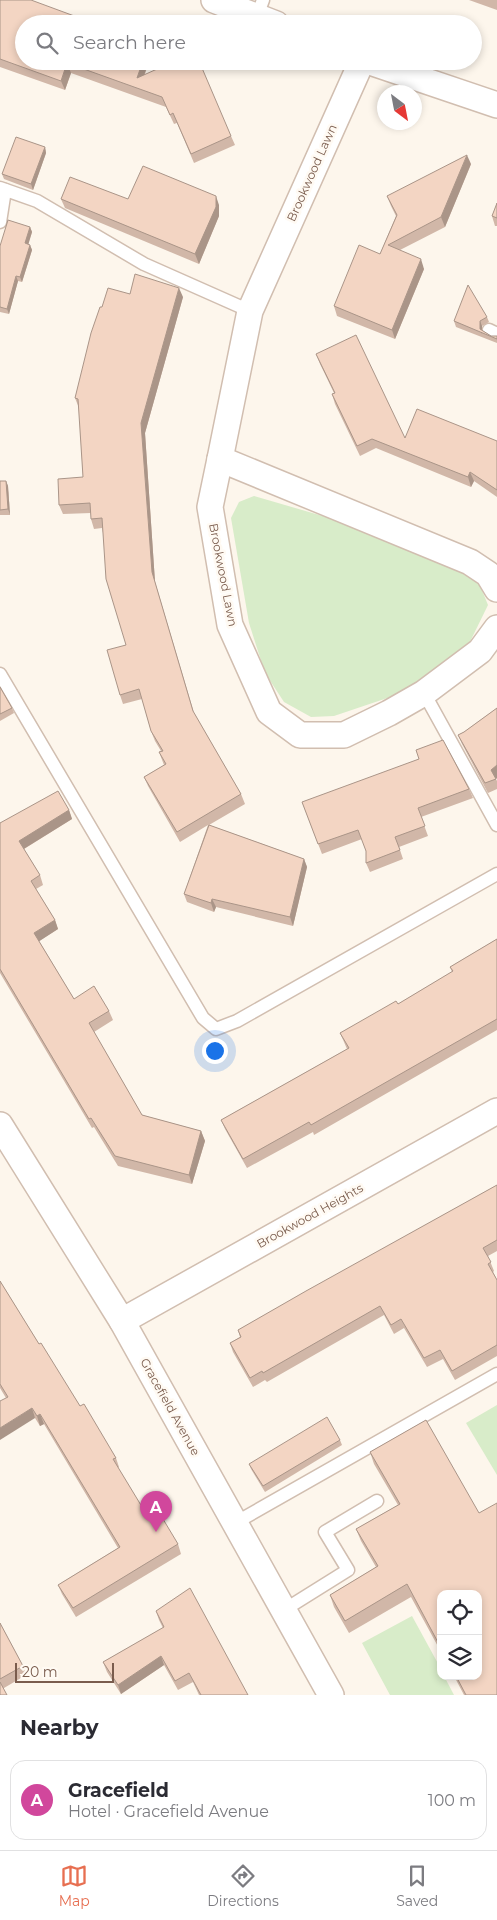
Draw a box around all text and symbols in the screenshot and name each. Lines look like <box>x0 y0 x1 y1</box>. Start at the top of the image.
search box <box>15 15 482 70</box>
icon: search <box>33 29 61 57</box>
text: Search here <box>73 31 186 54</box>
north arrow <box>377 85 422 130</box>
street label: Brookwood Lawn <box>283 122 340 224</box>
street label: Brookwood Lawn <box>206 522 241 628</box>
your location <box>202 1038 228 1064</box>
street label: Brookwood Heights <box>254 1180 366 1251</box>
street label: Gracefield Avenue <box>137 1355 203 1458</box>
pin: A <box>140 1491 172 1532</box>
map controls <box>437 1590 482 1680</box>
button: locate <box>437 1590 482 1635</box>
button: layers <box>437 1635 482 1680</box>
scale bar <box>15 1660 114 1683</box>
text: 20 m <box>22 1663 58 1681</box>
text: Nearby <box>20 1715 99 1740</box>
text: Gracefield <box>68 1779 169 1802</box>
text: A <box>31 1791 43 1810</box>
text: 100 m <box>428 1791 476 1810</box>
text: Hotel · Gracefield Avenue <box>68 1802 269 1821</box>
tab: Map <box>59 1862 90 1910</box>
tab: Directions <box>207 1862 279 1910</box>
tab: Saved <box>396 1862 438 1910</box>

